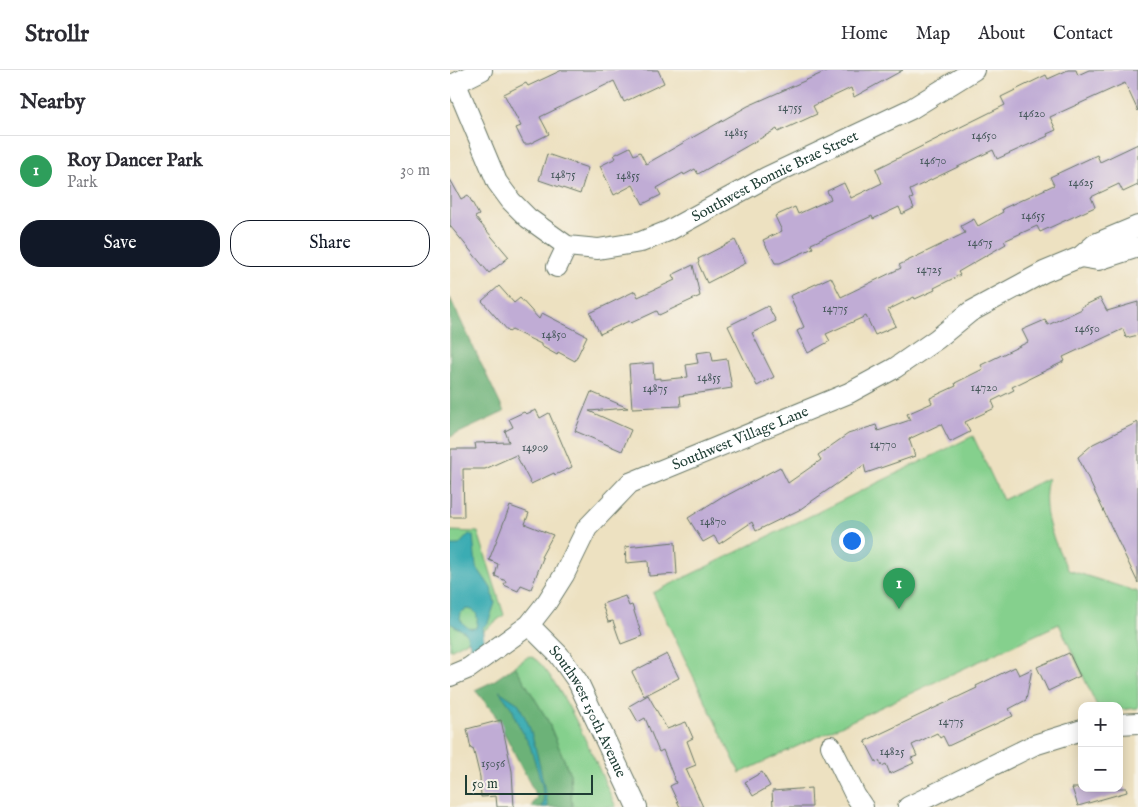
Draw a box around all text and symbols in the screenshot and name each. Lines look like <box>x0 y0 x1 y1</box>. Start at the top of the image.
text: Strollr <box>25 19 89 50</box>
text: Home <box>841 23 888 46</box>
text: Map <box>916 23 950 46</box>
text: About <box>978 23 1025 46</box>
text: Contact <box>1053 23 1113 46</box>
text: Nearby <box>20 89 85 116</box>
house number: 14755 <box>778 100 803 115</box>
house number: 14620 <box>1019 106 1046 121</box>
house number: 14815 <box>724 125 749 140</box>
street label: Southwest Bonnie Brae Street <box>688 126 861 226</box>
house number: 14650 <box>971 128 997 143</box>
text: Roy Dancer Park <box>67 149 203 173</box>
house number: 14670 <box>920 153 947 168</box>
text: 1 <box>33 161 39 181</box>
text: 30 m <box>400 161 430 181</box>
house number: 14875 <box>550 167 576 182</box>
house number: 14855 <box>616 168 641 183</box>
text: Park <box>67 173 97 193</box>
house number: 14625 <box>1068 175 1094 190</box>
house number: 14655 <box>1021 208 1046 223</box>
button: Save <box>20 220 220 267</box>
button: Share <box>230 220 430 267</box>
house number: 14675 <box>967 235 993 250</box>
house number: 14725 <box>916 262 942 277</box>
house number: 14775 <box>822 301 848 316</box>
house number: 14650 <box>1074 321 1100 336</box>
house number: 14850 <box>541 327 567 342</box>
house number: 14855 <box>697 370 722 385</box>
house number: 14720 <box>970 380 998 395</box>
house number: 14875 <box>642 381 668 396</box>
street label: Southwest Village Lane <box>669 401 811 474</box>
house number: 14770 <box>869 437 897 452</box>
house number: 14909 <box>522 440 548 455</box>
house number: 14870 <box>700 514 726 529</box>
your location <box>839 528 865 554</box>
pin: 1 <box>883 568 915 609</box>
street label: Southwest 150th Avenue <box>545 641 631 780</box>
map controls <box>1078 702 1123 792</box>
button: + <box>1078 702 1123 747</box>
house number: 14775 <box>938 714 964 729</box>
house number: 14825 <box>879 744 905 759</box>
button: − <box>1078 747 1123 792</box>
house number: 15056 <box>481 756 506 771</box>
scale bar <box>465 772 592 795</box>
text: 50 m <box>472 775 498 793</box>

